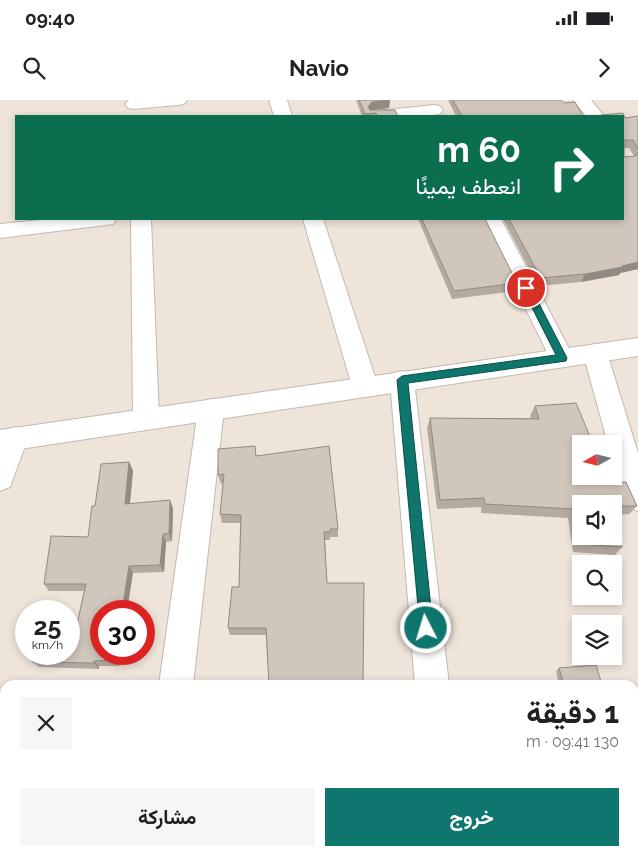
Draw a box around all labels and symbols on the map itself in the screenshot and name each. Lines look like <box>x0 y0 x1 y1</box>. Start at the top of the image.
pin <box>505 267 547 309</box>
north arrow <box>572 435 622 485</box>
speed limit sign: 30 <box>90 600 155 665</box>
position arrow <box>399 601 451 653</box>

